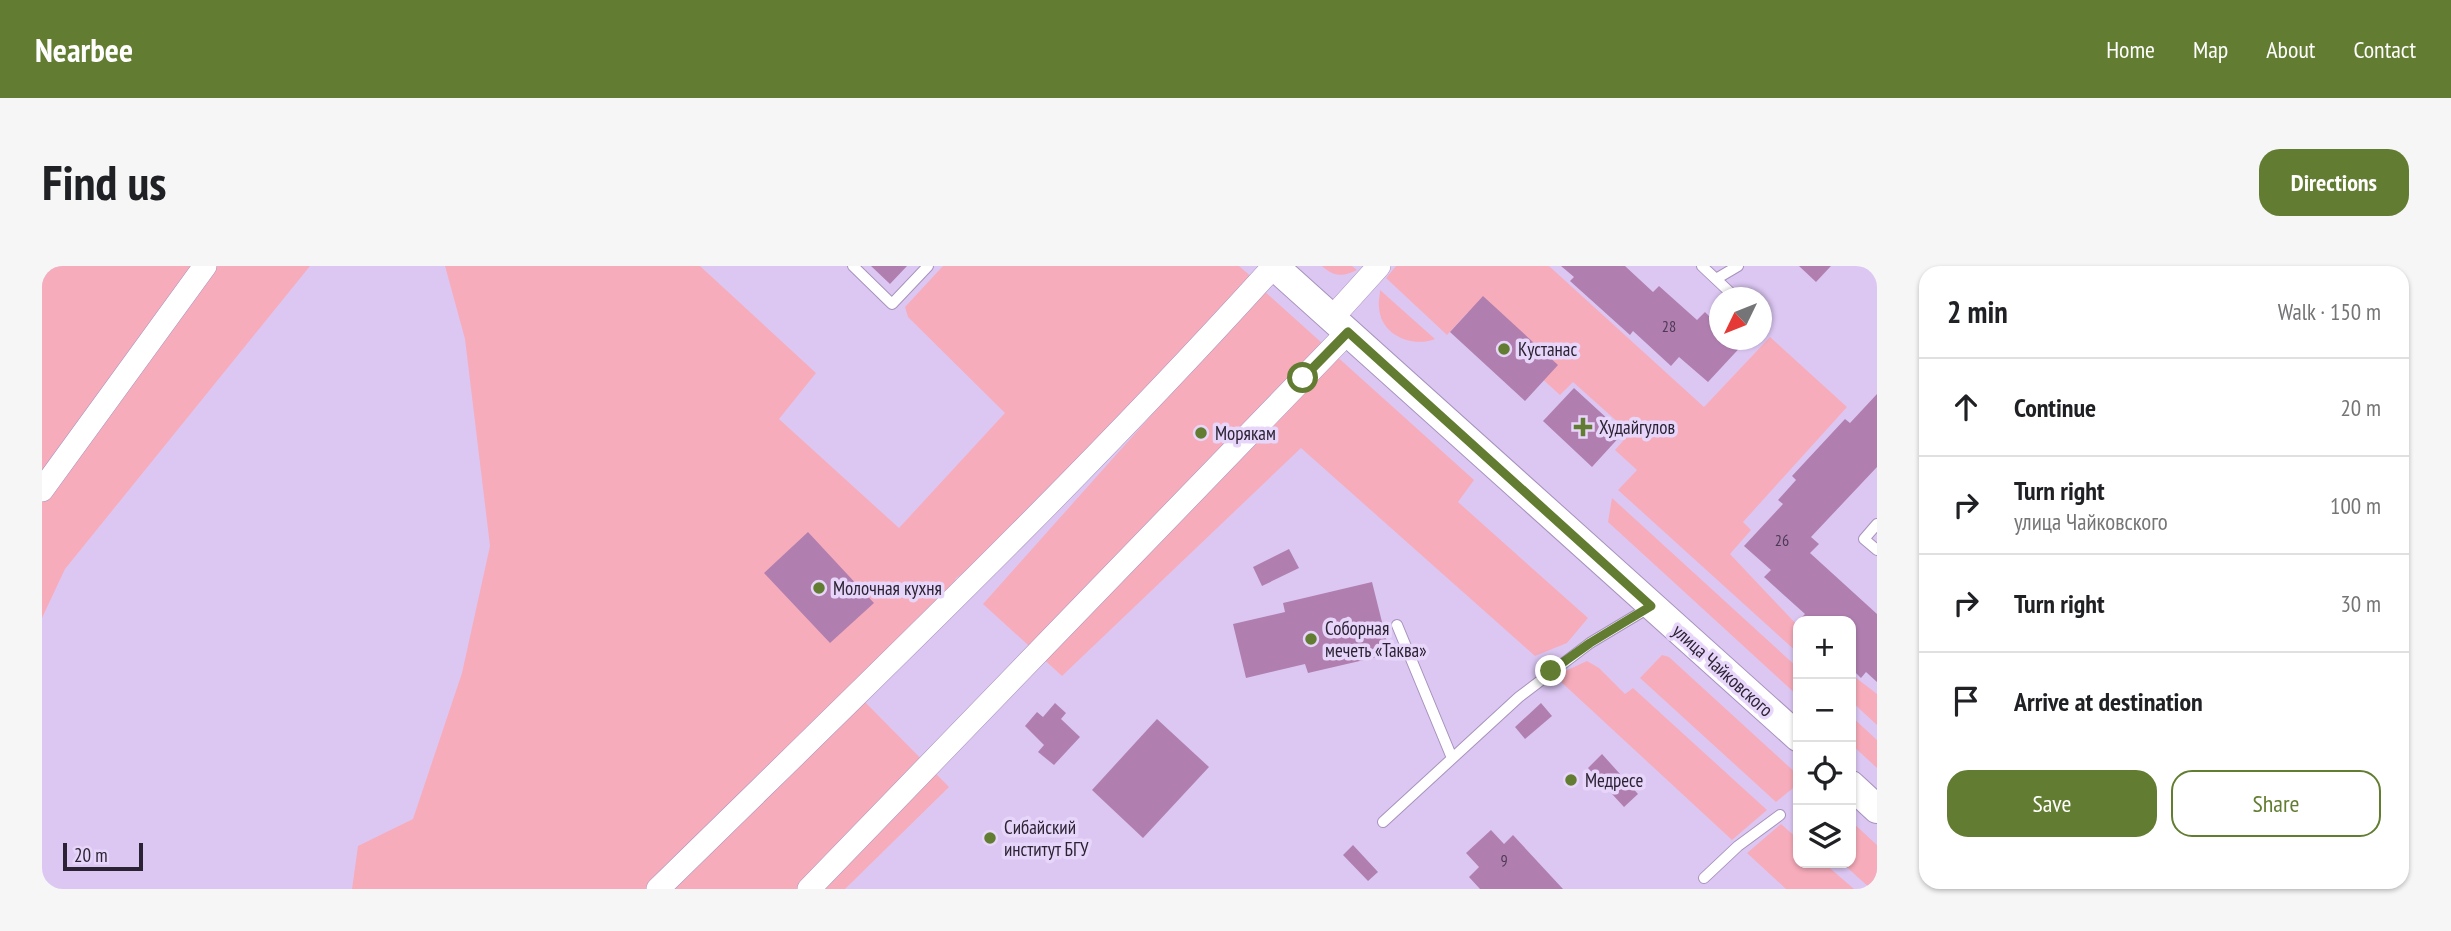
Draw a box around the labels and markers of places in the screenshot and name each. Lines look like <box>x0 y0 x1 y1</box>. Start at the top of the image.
place label: Кустанас <box>1518 337 1577 361</box>
marker: Кустанас <box>1496 341 1512 357</box>
place label: Худайгулов <box>1599 415 1675 439</box>
marker: Худайгулов <box>1573 417 1593 437</box>
place label: Морякам <box>1215 421 1276 445</box>
marker: Морякам <box>1193 425 1209 441</box>
place label: Молочная кухня <box>833 576 942 600</box>
marker: Молочная кухня <box>811 580 827 596</box>
place label: Соборная мечеть «Таква» <box>1325 616 1427 662</box>
marker: Соборная мечеть «Таква» <box>1303 631 1319 647</box>
place label: Медресе <box>1585 768 1643 792</box>
marker: Медресе <box>1563 772 1579 788</box>
place label: Сибайский институт БГУ <box>1004 815 1089 861</box>
marker: Сибайский институт БГУ <box>982 830 998 846</box>

